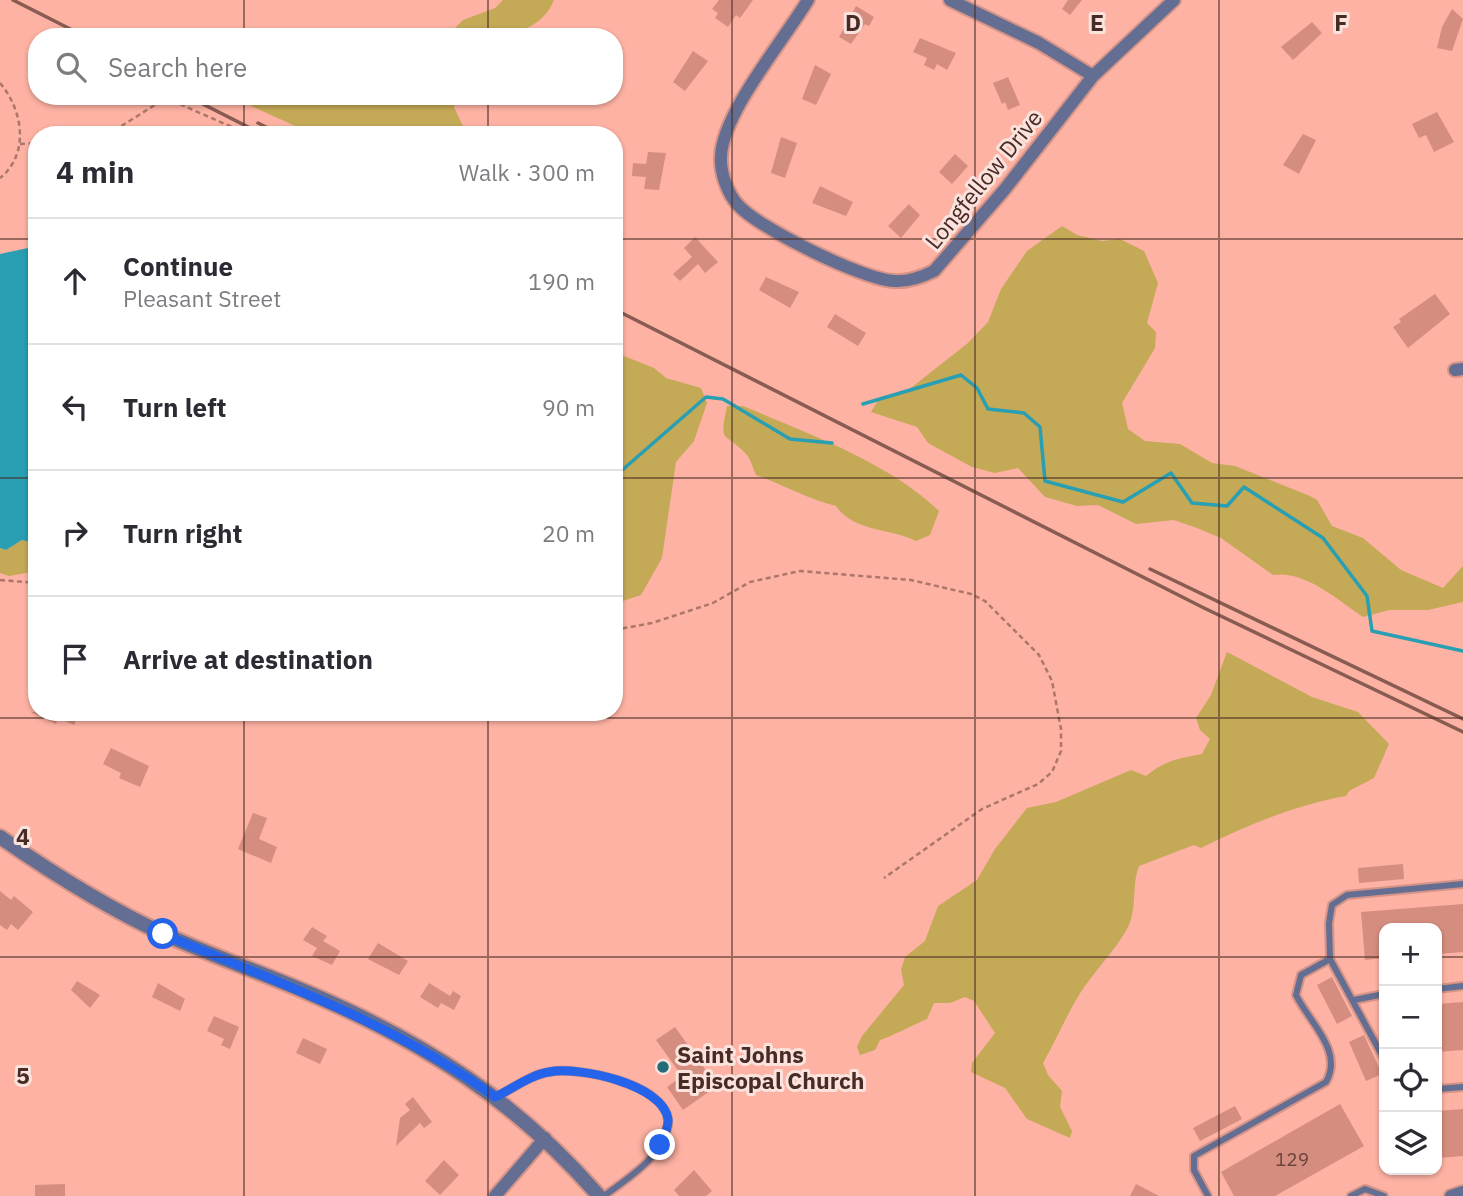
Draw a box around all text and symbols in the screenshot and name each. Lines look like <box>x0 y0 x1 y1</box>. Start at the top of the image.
text: D <box>845 7 861 37</box>
text: E <box>1090 7 1104 37</box>
text: F <box>1334 7 1348 37</box>
search box <box>28 28 623 105</box>
icon: search <box>52 48 90 86</box>
text: Search here <box>108 50 247 84</box>
street label: Longfellow Drive <box>918 103 1048 255</box>
text: 4 min <box>56 152 134 191</box>
text: Walk · 300 m <box>459 157 595 187</box>
text: Continue <box>123 249 233 283</box>
icon: ahead <box>56 262 94 300</box>
text: 190 m <box>528 266 595 296</box>
text: Pleasant Street <box>123 283 281 313</box>
icon: left <box>56 388 94 426</box>
text: Turn left <box>123 390 226 424</box>
text: 90 m <box>542 392 595 422</box>
icon: right <box>56 514 94 552</box>
text: Turn right <box>123 516 242 550</box>
text: 20 m <box>542 518 595 548</box>
icon: arrive <box>56 640 94 678</box>
text: Arrive at destination <box>123 642 373 676</box>
text: 4 <box>16 821 30 851</box>
route start <box>147 918 178 949</box>
map controls <box>1379 923 1442 1175</box>
button: + <box>1379 923 1442 986</box>
button: − <box>1379 986 1442 1049</box>
place label: Saint Johns Episcopal Church <box>677 1039 865 1095</box>
button: locate <box>1379 1049 1442 1112</box>
marker: Saint Johns Episcopal Church <box>655 1059 671 1075</box>
text: 5 <box>16 1060 30 1090</box>
button: layers <box>1379 1112 1442 1175</box>
route end <box>644 1129 675 1160</box>
house number: 129 <box>1275 1147 1309 1171</box>

